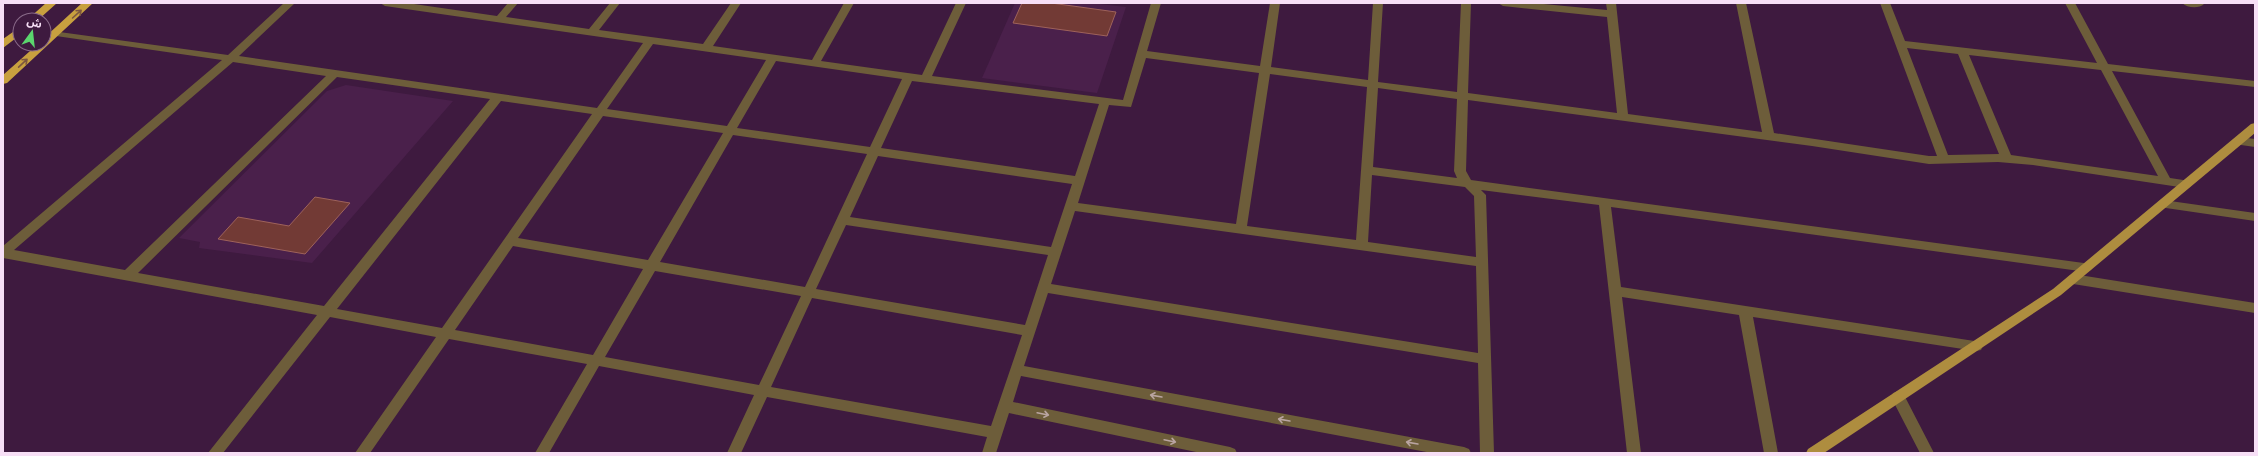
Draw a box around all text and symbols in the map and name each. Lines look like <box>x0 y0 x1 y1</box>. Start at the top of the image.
one-way arrow <box>71 10 81 19</box>
north arrow <box>12 12 52 52</box>
text: ش <box>25 15 43 31</box>
one-way arrow <box>18 58 28 67</box>
one-way arrow <box>1150 392 1163 400</box>
one-way arrow <box>1036 410 1049 418</box>
one-way arrow <box>1278 416 1291 424</box>
one-way arrow <box>1164 437 1177 445</box>
one-way arrow <box>1406 439 1419 447</box>

